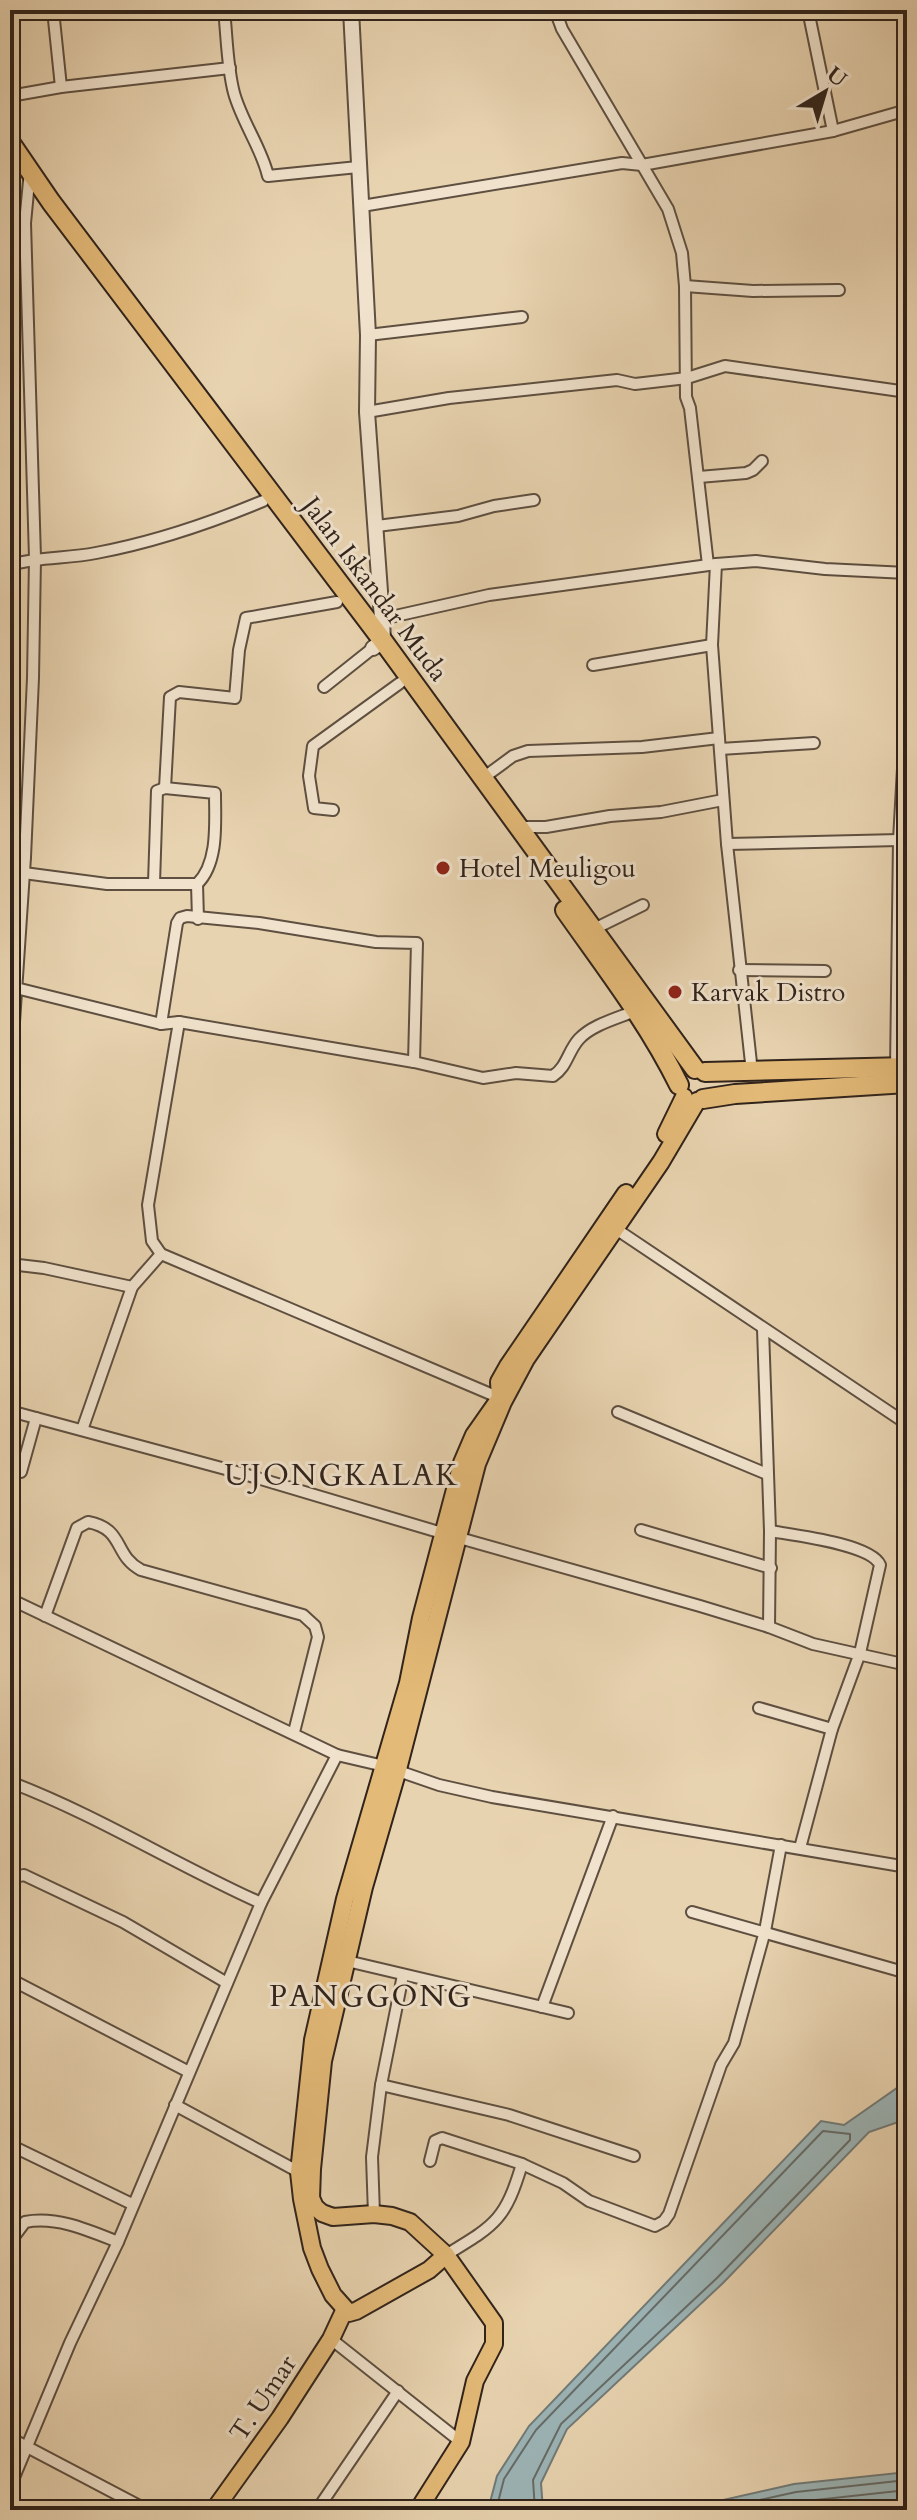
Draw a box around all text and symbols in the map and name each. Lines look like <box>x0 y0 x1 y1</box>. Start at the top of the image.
north arrow <box>785 52 865 132</box>
text: U <box>820 60 853 94</box>
street label: Jalan Iskandar Muda <box>292 486 456 688</box>
place label: Hotel Meuligou <box>459 851 636 886</box>
marker: Hotel Meuligou <box>434 859 452 877</box>
place label: Karvak Distro <box>691 975 845 1010</box>
marker: Karvak Distro <box>666 983 684 1001</box>
district label: UJONGKALAK <box>224 1455 460 1496</box>
district label: PANGGONG <box>269 1976 473 2017</box>
street label: T. Umar <box>221 2348 305 2448</box>

